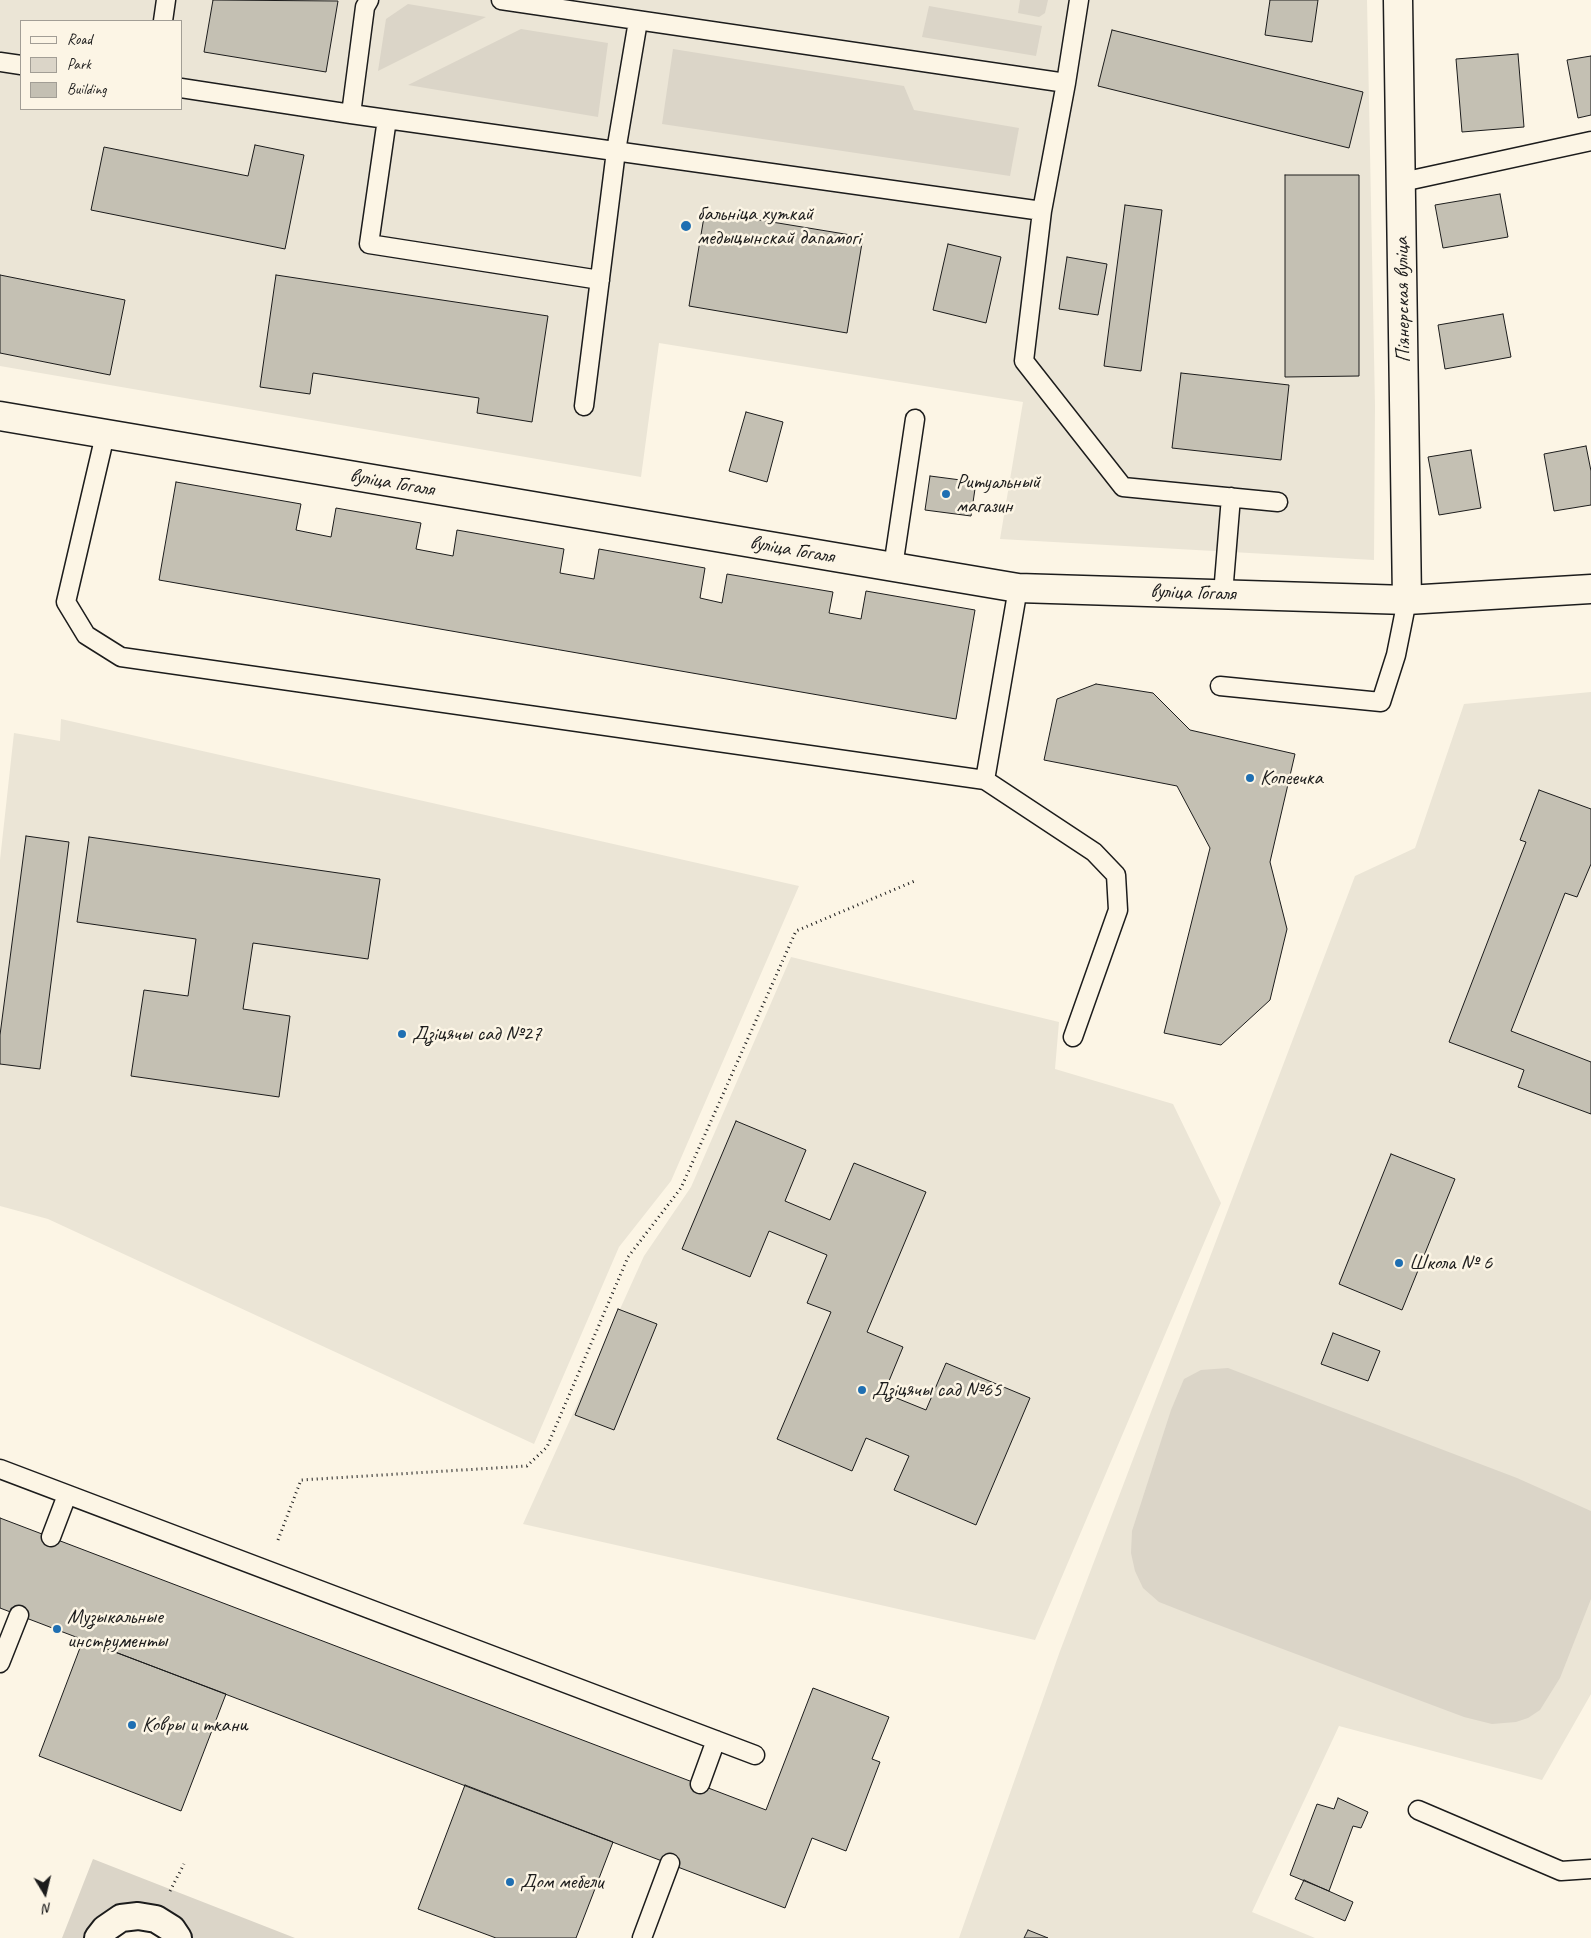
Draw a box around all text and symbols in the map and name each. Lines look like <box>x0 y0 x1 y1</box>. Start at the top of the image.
legend <box>20 20 182 110</box>
text: Road <box>67 30 92 49</box>
text: Park <box>67 55 91 74</box>
text: Building <box>67 80 106 99</box>
place label: бальніца хуткай медыцынскай дапамогі <box>697 201 861 251</box>
marker: бальніца хуткай медыцынскай дапамогі <box>679 219 693 233</box>
street label: Піянерская вуліца <box>1389 237 1417 363</box>
street label: вуліца Гогаля <box>348 463 436 503</box>
place label: Ритуальный магазин <box>956 469 1040 519</box>
marker: Ритуальный магазин <box>940 488 952 500</box>
street label: вуліца Гогаля <box>748 530 836 570</box>
street label: вуліца Гогаля <box>1150 579 1236 607</box>
place label: Копеечка <box>1260 765 1323 791</box>
marker: Копеечка <box>1244 772 1256 784</box>
place label: Дзіцячы сад №27 <box>412 1021 541 1047</box>
marker: Дзіцячы сад №27 <box>396 1028 408 1040</box>
place label: Школа № 6 <box>1409 1250 1492 1276</box>
marker: Школа № 6 <box>1393 1257 1405 1269</box>
place label: Дзіцячы сад №65 <box>872 1377 1001 1403</box>
marker: Дзіцячы сад №65 <box>856 1384 868 1396</box>
place label: Музыкальные инструменты <box>67 1604 167 1654</box>
marker: Музыкальные инструменты <box>51 1623 63 1635</box>
place label: Ковры и ткани <box>142 1712 248 1738</box>
marker: Ковры и ткани <box>126 1719 138 1731</box>
north arrow <box>20 1868 70 1918</box>
place label: Дом мебели <box>520 1869 603 1895</box>
marker: Дом мебели <box>504 1876 516 1888</box>
text: N <box>42 1899 53 1917</box>

